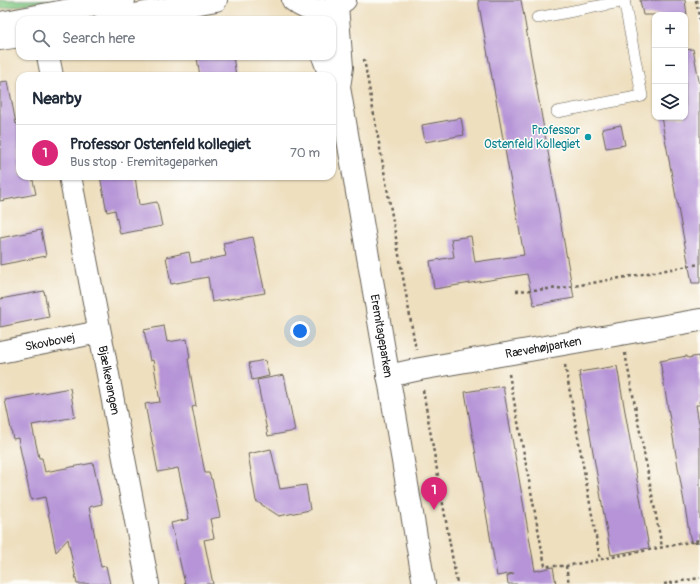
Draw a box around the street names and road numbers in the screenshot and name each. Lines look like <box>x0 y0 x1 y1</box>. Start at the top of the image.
street label: Eremitageparken <box>367 293 396 379</box>
street label: Skovbovej <box>24 330 76 354</box>
street label: Rævehøjparken <box>504 333 583 361</box>
street label: Bjælkevangen <box>95 344 123 416</box>

